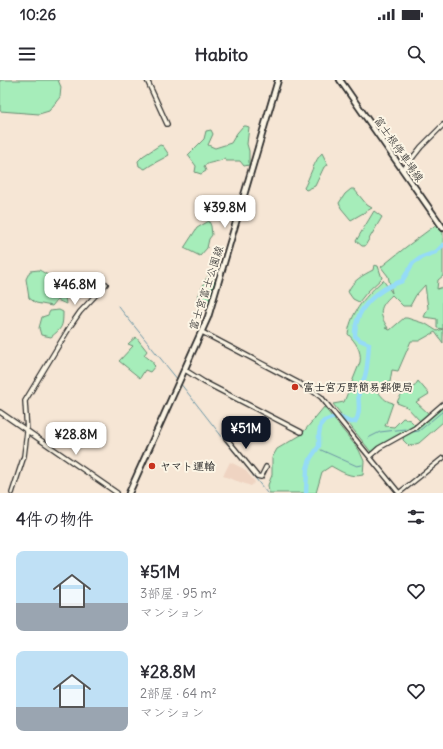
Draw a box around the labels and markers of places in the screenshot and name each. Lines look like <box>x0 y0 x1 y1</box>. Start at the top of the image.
pin: ¥39.8M <box>192 195 258 229</box>
pin: ¥46.8M <box>42 272 108 306</box>
place label: 富士宮万野簡易郵便局 <box>303 380 413 394</box>
marker: 富士宮万野簡易郵便局 <box>290 382 300 392</box>
pin: ¥51M <box>222 416 270 450</box>
pin: ¥28.8M <box>43 422 109 456</box>
place label: ヤマト運輸 <box>160 459 215 473</box>
marker: ヤマト運輸 <box>147 461 157 471</box>

